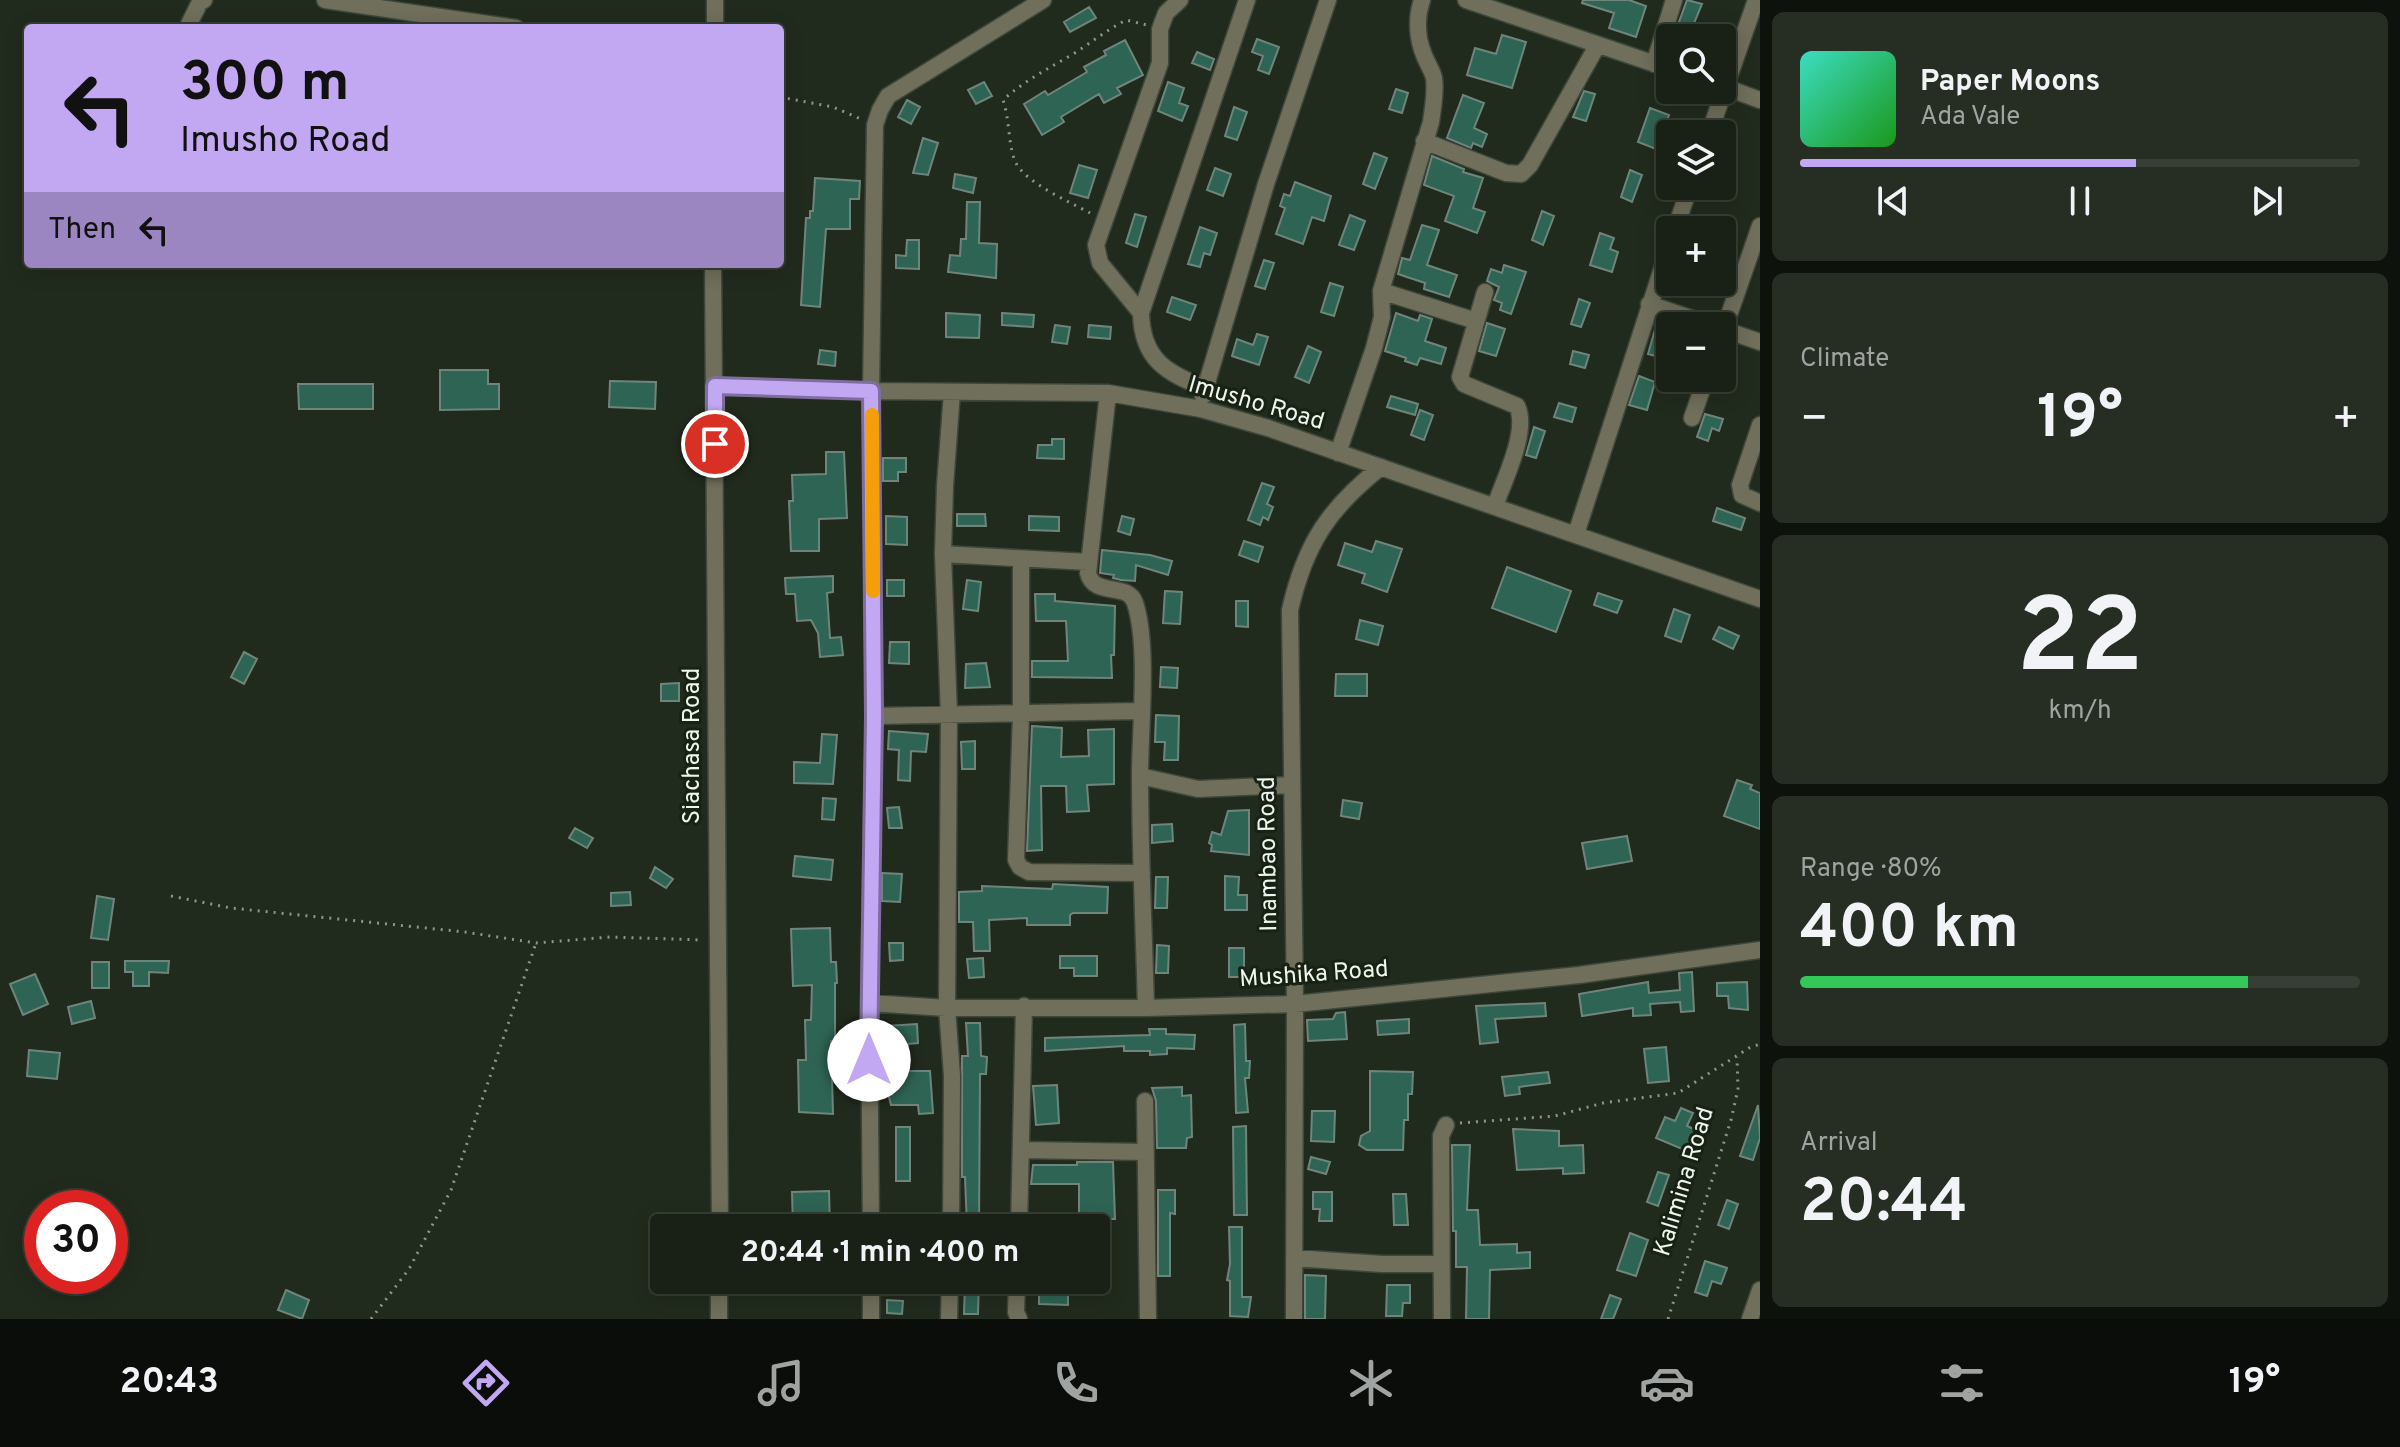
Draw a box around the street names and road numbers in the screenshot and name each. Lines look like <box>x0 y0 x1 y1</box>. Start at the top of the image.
street label: Imusho Road <box>1184 370 1328 438</box>
street label: Siachasa Road <box>678 668 708 824</box>
street label: Inambao Road <box>1253 776 1285 932</box>
street label: Mushika Road <box>1238 955 1390 995</box>
street label: Kalimina Road <box>1648 1104 1722 1260</box>

